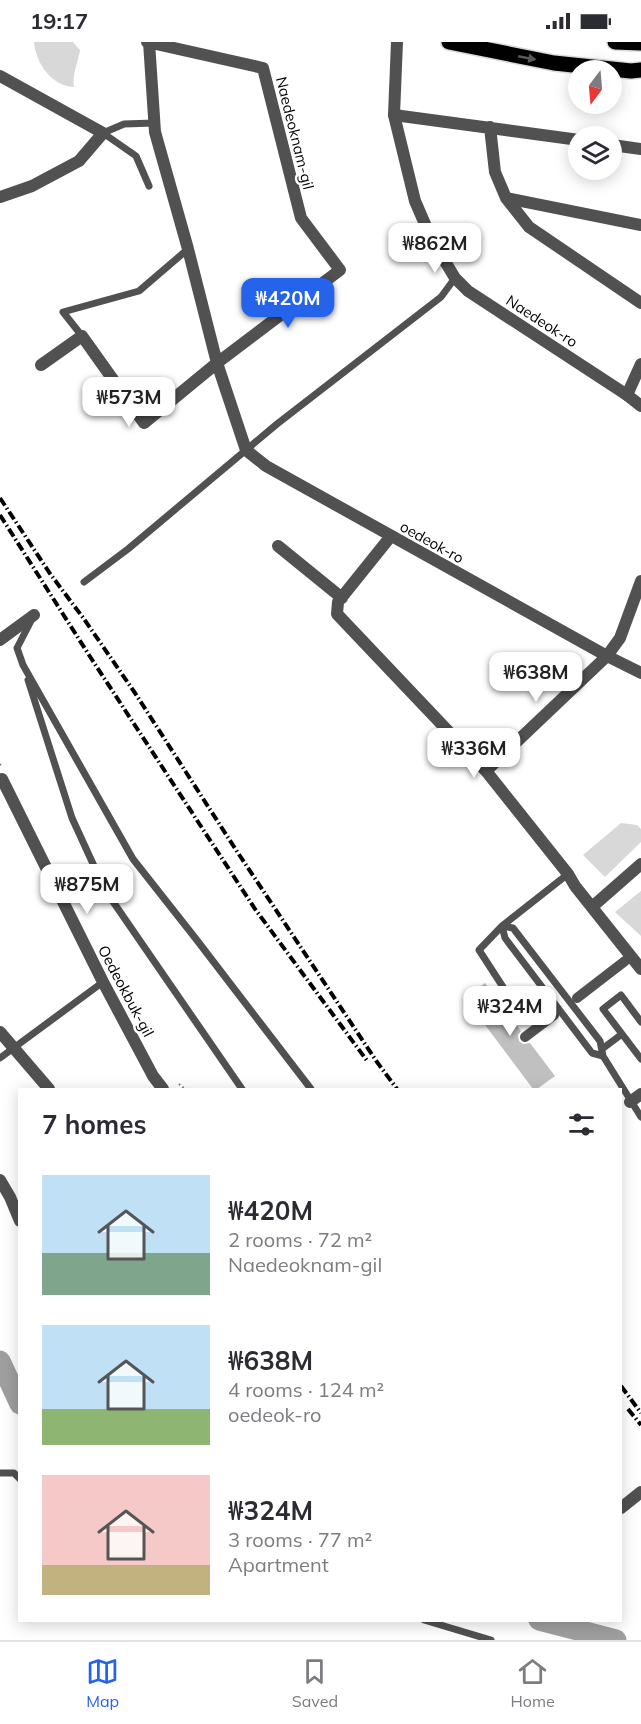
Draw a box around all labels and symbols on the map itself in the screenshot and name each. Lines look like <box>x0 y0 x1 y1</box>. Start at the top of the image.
one-way arrow <box>518 54 537 63</box>
north arrow <box>568 60 622 114</box>
street label: Naedeoknam-gil <box>272 75 318 191</box>
pin: ₩862M <box>393 223 477 274</box>
pin: ₩420M <box>246 278 330 329</box>
street label: Naedeok-ro <box>503 291 581 351</box>
pin: ₩573M <box>87 377 171 428</box>
street label: oedeok-ro <box>397 517 467 567</box>
pin: ₩638M <box>494 652 578 703</box>
pin: ₩336M <box>432 728 516 779</box>
pin: ₩875M <box>45 864 129 915</box>
street label: Oedeokbuk-gil <box>94 942 158 1040</box>
pin: ₩324M <box>468 986 552 1037</box>

